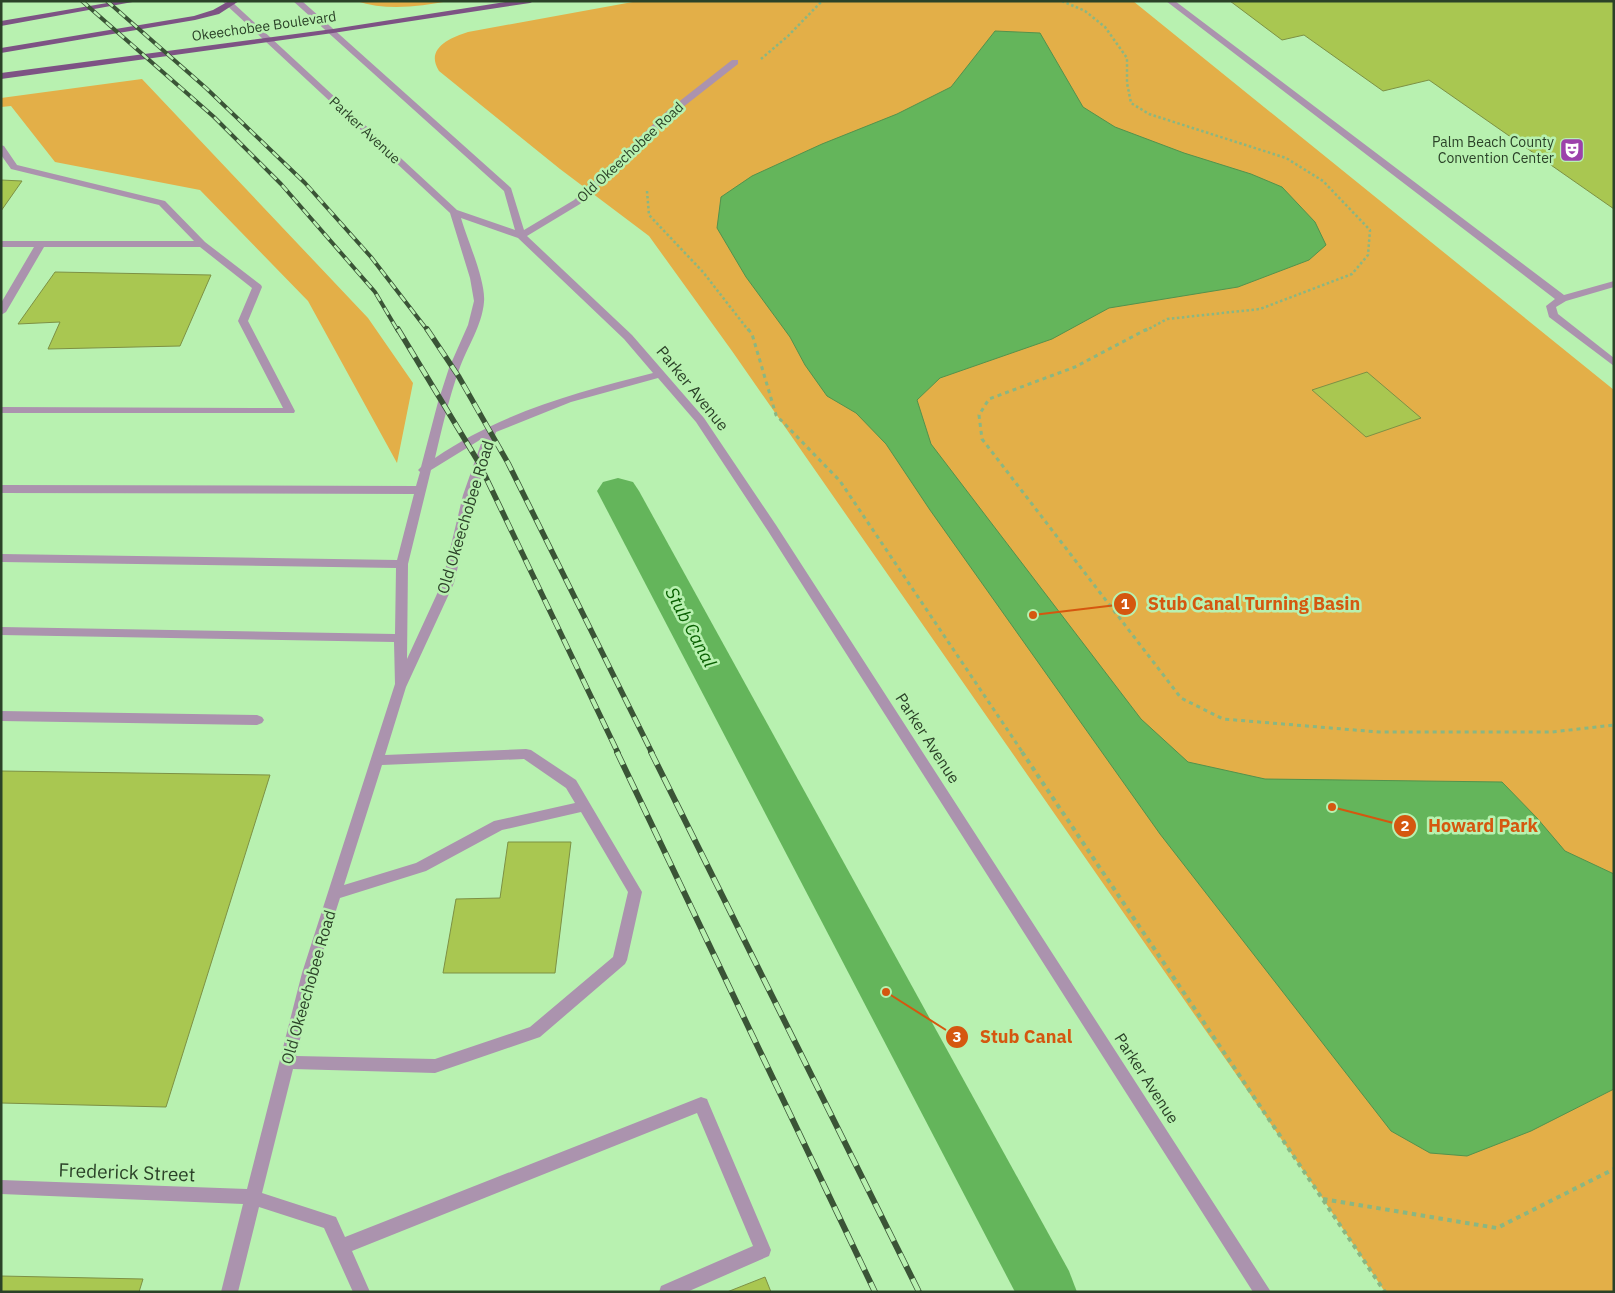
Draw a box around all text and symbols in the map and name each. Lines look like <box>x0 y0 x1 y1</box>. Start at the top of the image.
street label: Okeechobee Boulevard <box>191 7 337 45</box>
street label: Parker Avenue <box>326 92 405 168</box>
street label: Old Okeechobee Road <box>573 98 687 206</box>
place label: Palm Beach County Convention Center <box>1432 133 1554 167</box>
theatre icon: Palm Beach County Convention Center <box>1559 137 1585 163</box>
street label: Parker Avenue <box>653 341 734 435</box>
street label: Old Okeechobee Road <box>432 438 498 596</box>
water label: Stub Canal <box>660 583 722 671</box>
callout: Stub Canal Turning Basin <box>1112 587 1370 620</box>
text: Stub Canal Turning Basin <box>1148 592 1360 615</box>
text: 1 <box>1120 594 1130 613</box>
street label: Parker Avenue <box>891 689 965 787</box>
callout: Howard Park <box>1393 809 1548 842</box>
text: Howard Park <box>1428 814 1539 837</box>
text: 2 <box>1400 816 1410 835</box>
street label: Old Okeechobee Road <box>276 908 340 1066</box>
callout: Stub Canal <box>945 1020 1082 1053</box>
text: Stub Canal <box>980 1025 1073 1048</box>
text: 3 <box>952 1027 962 1046</box>
street label: Parker Avenue <box>1110 1029 1184 1127</box>
street label: Frederick Street <box>58 1158 196 1186</box>

